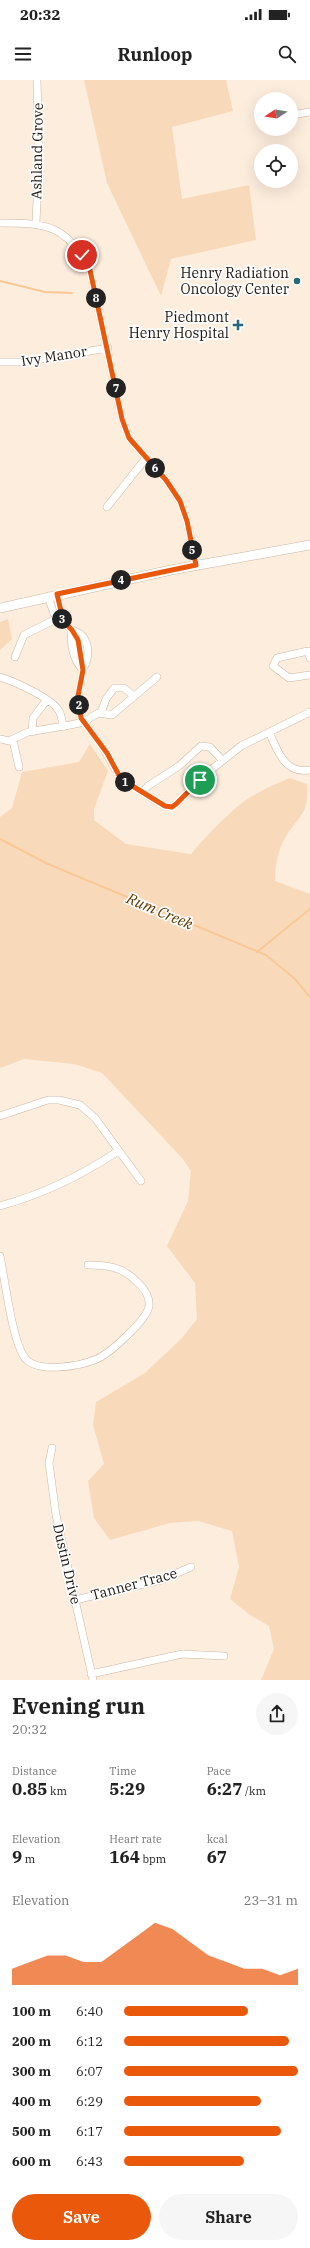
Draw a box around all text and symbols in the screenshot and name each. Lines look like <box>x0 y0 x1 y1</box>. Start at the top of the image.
text: 20:32 <box>20 5 61 24</box>
icon: menu <box>12 43 34 65</box>
text: Runloop <box>117 43 193 66</box>
icon: search <box>276 43 298 65</box>
north arrow <box>254 92 298 136</box>
map controls <box>254 92 298 188</box>
street label: Ashland Grove <box>27 103 47 199</box>
button: locate <box>254 144 298 188</box>
pin <box>65 238 99 272</box>
icon: check <box>71 244 93 266</box>
place label: Henry Radiation Oncology Center <box>180 264 290 298</box>
marker: Henry Radiation Oncology Center <box>292 276 302 286</box>
pin: 8 <box>86 288 106 308</box>
text: 8 <box>93 291 99 305</box>
place label: Piedmont Henry Hospital <box>129 308 229 342</box>
marker: Piedmont Henry Hospital <box>232 319 244 331</box>
street label: Ivy Manor <box>20 342 89 370</box>
pin: 7 <box>106 378 126 398</box>
text: 7 <box>113 381 119 395</box>
pin: 6 <box>145 458 165 478</box>
text: 6 <box>152 461 158 475</box>
pin: 5 <box>182 540 202 560</box>
text: 5 <box>189 543 195 557</box>
pin: 4 <box>111 570 131 590</box>
text: 4 <box>118 573 124 587</box>
pin: 3 <box>52 609 72 629</box>
text: 3 <box>59 612 65 626</box>
pin: 2 <box>69 695 89 715</box>
text: 2 <box>76 698 82 712</box>
pin <box>183 763 217 797</box>
icon: arrive <box>189 769 211 791</box>
pin: 1 <box>115 772 135 792</box>
text: 1 <box>122 775 128 789</box>
water label: Rum Creek <box>123 888 196 933</box>
street label: Dustin Drive <box>49 1522 85 1606</box>
street label: Tanner Trace <box>89 1564 179 1604</box>
text: Evening run <box>12 1691 145 1720</box>
button: share <box>256 1693 298 1735</box>
text: 20:32 <box>12 1721 47 1738</box>
text: Distance <box>12 1764 57 1778</box>
text: Time <box>109 1764 136 1778</box>
text: Pace <box>207 1764 231 1778</box>
text: 0.85 <box>12 1778 47 1800</box>
text: 5:29 <box>109 1778 145 1800</box>
text: 6:27 <box>207 1778 242 1800</box>
text: km <box>47 1784 67 1798</box>
text: /km <box>242 1784 266 1798</box>
text: Elevation <box>12 1832 60 1846</box>
text: Heart rate <box>109 1832 162 1846</box>
text: kcal <box>207 1832 228 1846</box>
text: 9 <box>12 1846 22 1868</box>
text: 164 <box>109 1846 140 1868</box>
text: 67 <box>207 1846 227 1868</box>
text: m <box>22 1852 35 1866</box>
text: bpm <box>140 1852 166 1866</box>
text: Elevation <box>12 1892 69 1909</box>
text: 23–31 m <box>244 1892 298 1909</box>
text: 100 m <box>12 2003 51 2020</box>
text: 6:40 <box>76 2003 103 2020</box>
text: 200 m <box>12 2033 51 2050</box>
text: 6:12 <box>76 2033 103 2050</box>
text: 300 m <box>12 2063 51 2080</box>
text: 6:07 <box>76 2063 103 2080</box>
text: 400 m <box>12 2093 51 2110</box>
text: 6:29 <box>76 2093 103 2110</box>
text: 500 m <box>12 2123 51 2140</box>
text: 6:17 <box>76 2123 103 2140</box>
text: 600 m <box>12 2153 51 2170</box>
text: 6:43 <box>76 2153 103 2170</box>
button: Save <box>12 2194 151 2240</box>
button: Share <box>159 2194 298 2240</box>

